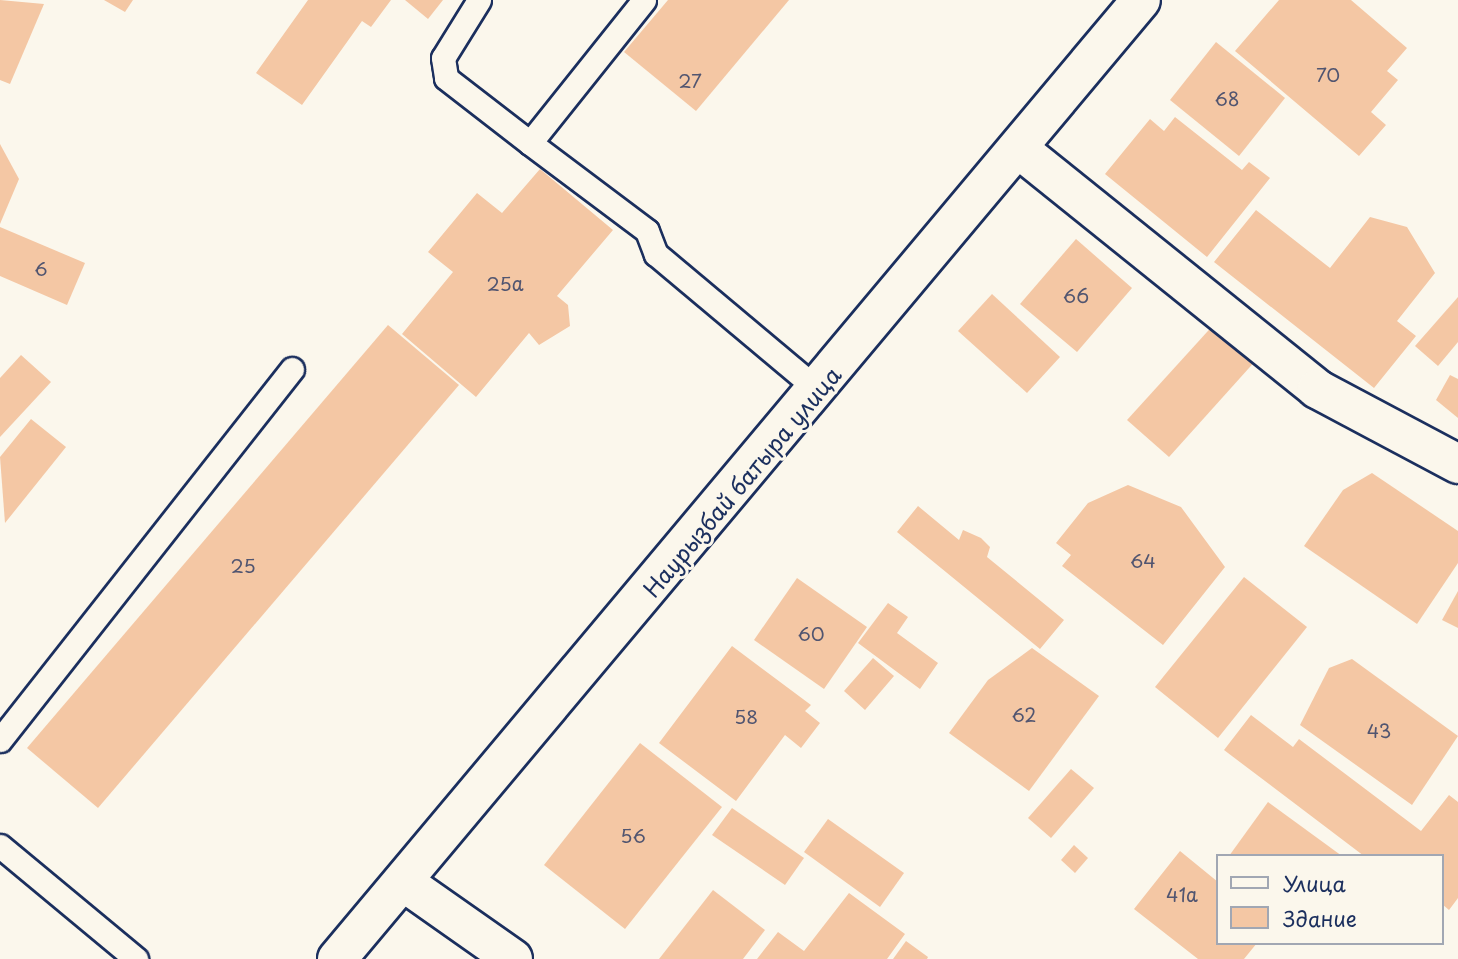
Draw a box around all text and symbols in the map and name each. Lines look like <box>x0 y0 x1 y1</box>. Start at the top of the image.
house number: 70 <box>1316 64 1340 86</box>
house number: 27 <box>678 70 702 92</box>
house number: 68 <box>1215 88 1239 110</box>
house number: 6 <box>34 258 48 280</box>
house number: 25а <box>486 273 524 295</box>
house number: 66 <box>1063 285 1089 307</box>
street label: Наурызбай батыра улица <box>637 360 847 604</box>
house number: 64 <box>1130 550 1156 572</box>
house number: 25 <box>230 555 256 577</box>
house number: 60 <box>797 623 825 645</box>
house number: 62 <box>1012 704 1036 726</box>
house number: 58 <box>734 706 758 728</box>
house number: 43 <box>1367 720 1391 742</box>
house number: 56 <box>620 825 646 847</box>
legend <box>1216 854 1444 945</box>
text: Улица <box>1283 867 1346 899</box>
house number: 41а <box>1166 884 1198 906</box>
text: Здание <box>1283 902 1357 934</box>

